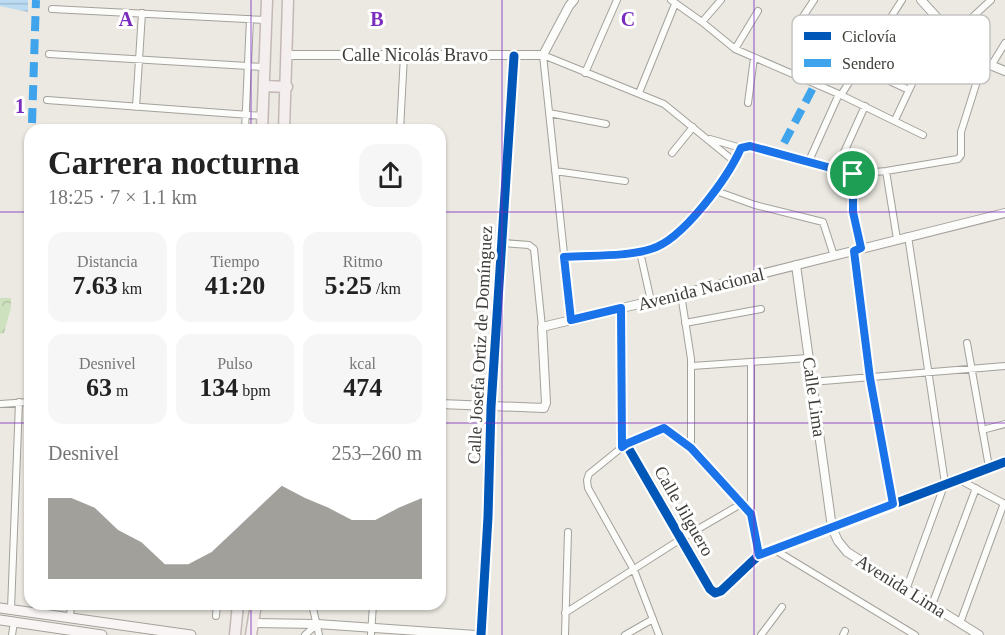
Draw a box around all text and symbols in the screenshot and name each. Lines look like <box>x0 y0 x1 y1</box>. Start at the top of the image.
text: A <box>119 8 134 30</box>
text: B <box>370 8 384 30</box>
text: C <box>621 8 635 30</box>
legend <box>792 15 990 84</box>
text: Ciclovía <box>842 28 896 45</box>
street label: Calle Nicolás Bravo <box>342 45 488 65</box>
text: Sendero <box>842 55 894 72</box>
text: 1 <box>15 95 25 117</box>
button: share <box>359 144 422 207</box>
text: Carrera nocturna <box>48 145 299 181</box>
pin <box>827 148 878 199</box>
icon: arrive <box>836 157 869 190</box>
text: 18:25 · 7 × 1.1 km <box>48 186 197 208</box>
street label: Calle Josefa Ortiz de Domínguez <box>464 225 496 465</box>
text: Distancia <box>77 253 138 270</box>
text: Tiempo <box>210 253 260 270</box>
text: Ritmo <box>343 253 383 270</box>
street label: Avenida Nacional <box>636 264 766 314</box>
text: 7.63 <box>72 271 118 300</box>
text: 41:20 <box>205 271 265 300</box>
text: 5:25 <box>324 271 372 300</box>
text: km <box>118 280 142 297</box>
text: /km <box>372 280 401 297</box>
text: Desnivel <box>79 355 136 372</box>
text: Pulso <box>217 355 253 372</box>
text: kcal <box>349 355 376 372</box>
street label: Calle Lima <box>798 356 830 438</box>
text: 63 <box>86 373 112 402</box>
text: 134 <box>199 373 238 402</box>
text: 474 <box>343 373 382 402</box>
text: m <box>112 382 129 399</box>
text: bpm <box>238 382 271 399</box>
text: Desnivel <box>48 442 119 464</box>
text: 253–260 m <box>331 442 422 464</box>
street label: Calle Jilguero <box>650 462 718 560</box>
street label: Avenida Lima <box>852 550 950 622</box>

